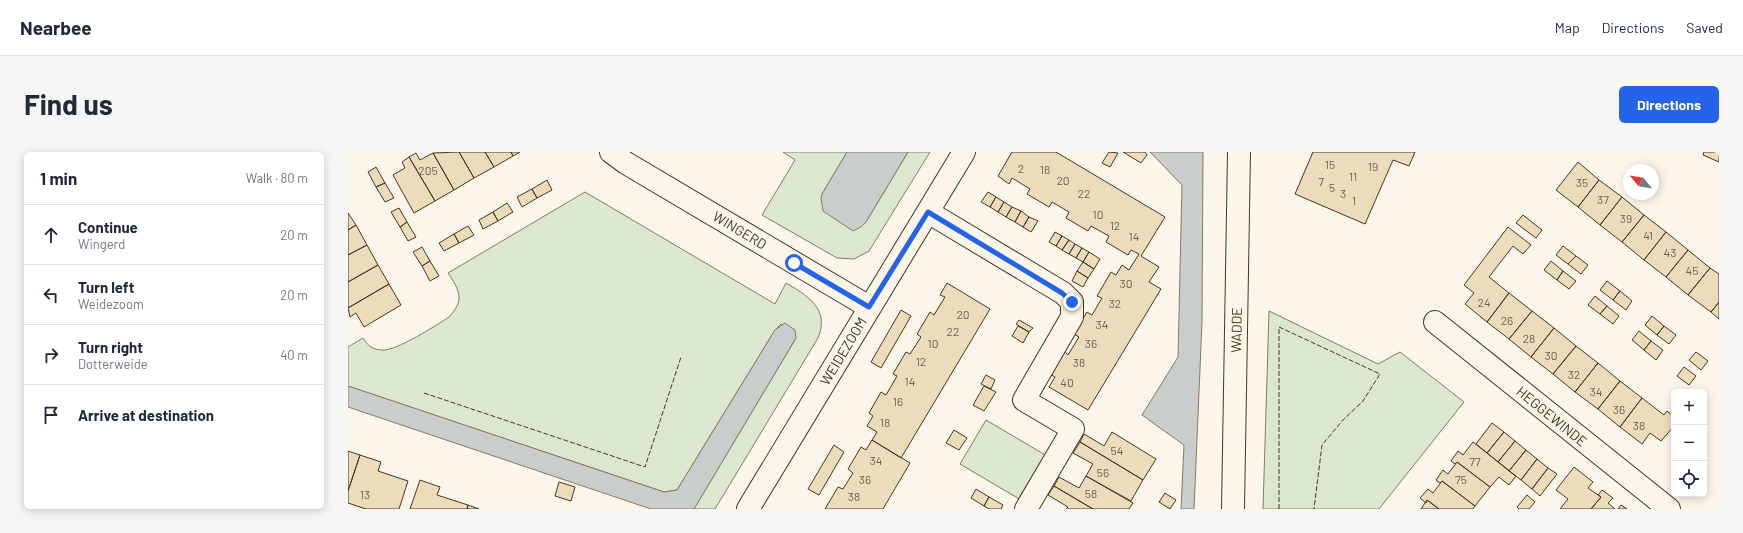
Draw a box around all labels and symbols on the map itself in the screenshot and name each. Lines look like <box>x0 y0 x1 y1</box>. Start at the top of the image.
house number: 15 <box>1325 157 1335 171</box>
house number: 19 <box>1368 159 1378 173</box>
house number: 2 <box>1018 161 1024 175</box>
house number: 18 <box>1040 162 1050 176</box>
house number: 205 <box>418 163 438 177</box>
north arrow <box>1623 164 1659 200</box>
house number: 11 <box>1349 169 1357 183</box>
house number: 20 <box>1056 173 1070 187</box>
house number: 7 <box>1318 174 1324 188</box>
house number: 35 <box>1576 175 1588 189</box>
house number: 5 <box>1329 180 1335 194</box>
house number: 22 <box>1078 186 1090 200</box>
house number: 3 <box>1340 186 1346 200</box>
house number: 37 <box>1597 192 1609 206</box>
house number: 1 <box>1352 193 1356 207</box>
street label: WINGERD <box>710 207 770 253</box>
house number: 10 <box>1093 207 1103 221</box>
house number: 39 <box>1620 211 1632 225</box>
house number: 12 <box>1110 218 1120 232</box>
house number: 41 <box>1643 228 1653 242</box>
house number: 14 <box>1129 229 1139 243</box>
house number: 43 <box>1664 245 1676 259</box>
route start <box>785 254 803 272</box>
house number: 45 <box>1686 263 1698 277</box>
house number: 30 <box>1120 276 1132 290</box>
route end <box>1063 293 1081 311</box>
house number: 24 <box>1477 295 1491 309</box>
house number: 32 <box>1109 296 1121 310</box>
house number: 20 <box>956 307 970 321</box>
street label: WADDE <box>1227 307 1245 353</box>
house number: 26 <box>1501 313 1513 327</box>
street label: WEIDEZOOM <box>816 314 870 388</box>
house number: 34 <box>1096 317 1108 331</box>
house number: 22 <box>947 324 959 338</box>
house number: 28 <box>1523 331 1535 345</box>
house number: 10 <box>928 336 938 350</box>
house number: 36 <box>1085 336 1097 350</box>
house number: 30 <box>1545 348 1557 362</box>
house number: 12 <box>916 354 926 368</box>
house number: 38 <box>1073 355 1085 369</box>
house number: 32 <box>1568 367 1580 381</box>
house number: 14 <box>905 374 915 388</box>
house number: 40 <box>1060 375 1074 389</box>
street label: HEGGEWINDE <box>1513 382 1591 450</box>
house number: 34 <box>1590 384 1602 398</box>
house number: 16 <box>893 394 903 408</box>
house number: 36 <box>1613 402 1625 416</box>
house number: 18 <box>880 415 890 429</box>
house number: 38 <box>1633 418 1645 432</box>
house number: 54 <box>1111 443 1123 457</box>
house number: 34 <box>870 453 882 467</box>
house number: 77 <box>1469 454 1481 468</box>
house number: 56 <box>1097 465 1109 479</box>
house number: 36 <box>859 472 871 486</box>
house number: 75 <box>1455 472 1467 486</box>
house number: 58 <box>1085 486 1097 500</box>
house number: 13 <box>360 487 370 501</box>
house number: 38 <box>848 489 860 503</box>

